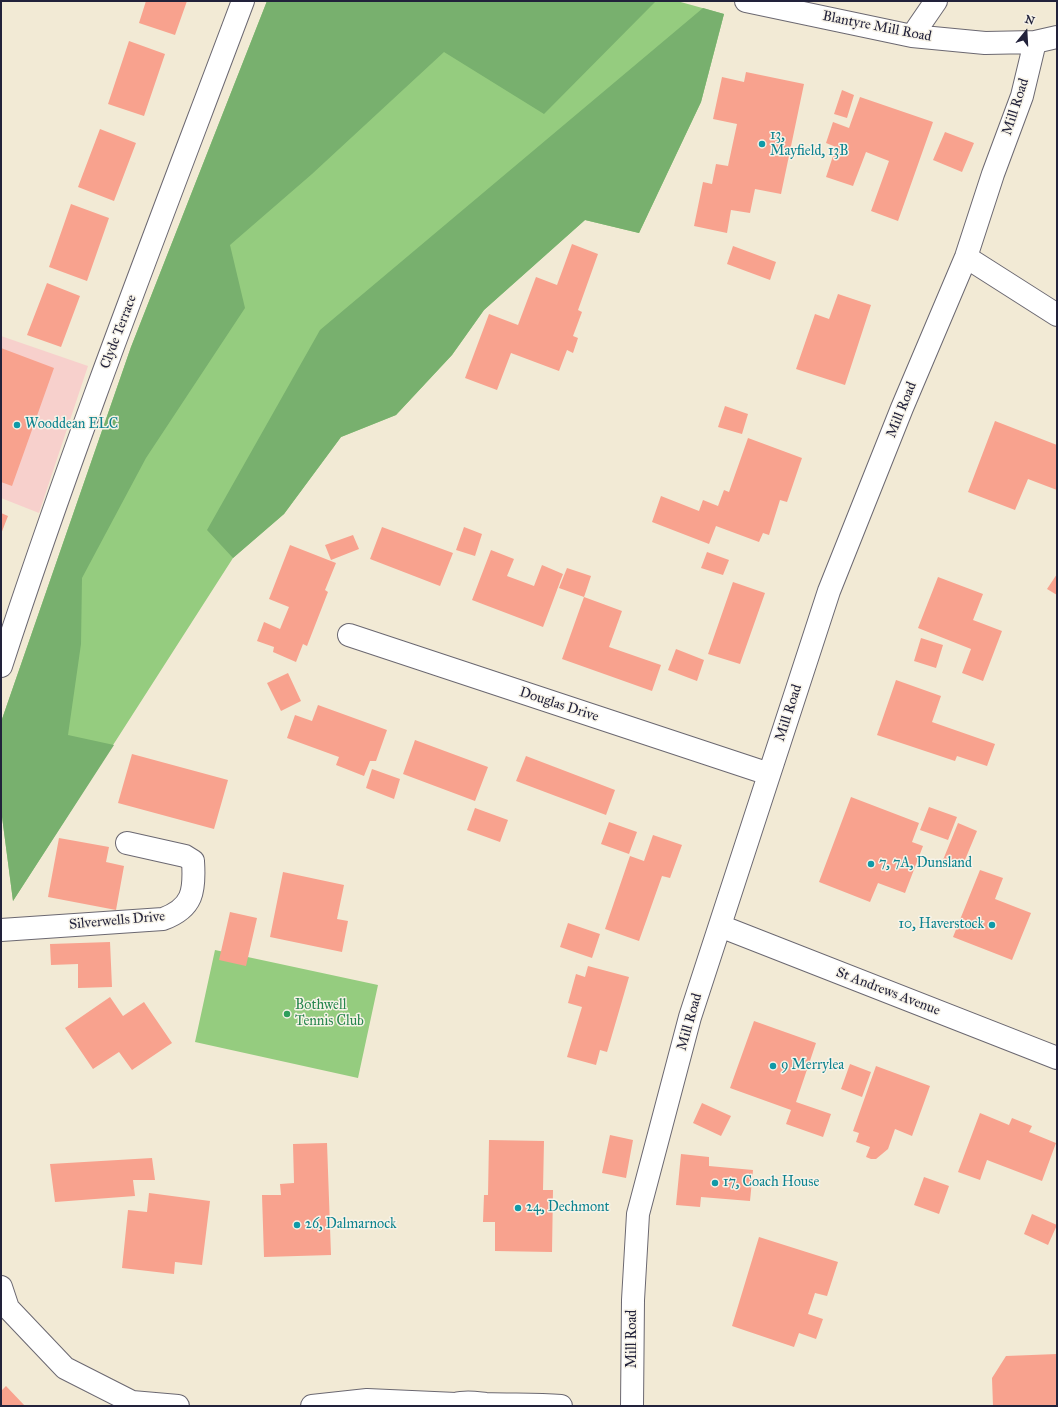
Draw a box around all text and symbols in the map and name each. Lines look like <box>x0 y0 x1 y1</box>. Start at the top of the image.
street label: Blantyre Mill Road <box>821 8 933 46</box>
north arrow <box>1006 12 1046 52</box>
text: N <box>1023 12 1036 28</box>
street label: Mill Road <box>999 76 1033 138</box>
place label: 13, Mayfield, 13B <box>770 128 848 160</box>
marker: 13, Mayfield, 13B <box>757 139 767 149</box>
street label: Clyde Terrace <box>97 293 141 371</box>
street label: Mill Road <box>883 380 921 440</box>
place label: Wooddean ELC <box>25 417 118 433</box>
marker: Wooddean ELC <box>12 420 22 430</box>
street label: Mill Road <box>772 682 806 744</box>
street label: Douglas Drive <box>517 684 601 726</box>
place label: 7, 7A, Dunsland <box>879 856 972 872</box>
marker: 7, 7A, Dunsland <box>866 859 876 869</box>
street label: Silverwells Drive <box>68 908 166 934</box>
place label: 10, Haverstock <box>899 917 984 933</box>
marker: 10, Haverstock <box>987 920 997 930</box>
street label: St Andrews Avenue <box>833 964 943 1020</box>
street label: Mill Road <box>674 991 706 1053</box>
place label: Bothwell Tennis Club <box>295 998 364 1030</box>
marker: Bothwell Tennis Club <box>282 1009 292 1019</box>
place label: 9 Merrylea <box>781 1058 844 1074</box>
marker: 9 Merrylea <box>768 1061 778 1071</box>
place label: 17, Coach House <box>723 1175 819 1191</box>
marker: 17, Coach House <box>710 1178 720 1188</box>
place label: 24, Dechmont <box>526 1200 610 1216</box>
marker: 24, Dechmont <box>513 1203 523 1213</box>
place label: 26, Dalmarnock <box>305 1217 397 1233</box>
marker: 26, Dalmarnock <box>292 1220 302 1230</box>
street label: Mill Road <box>625 1310 641 1368</box>

